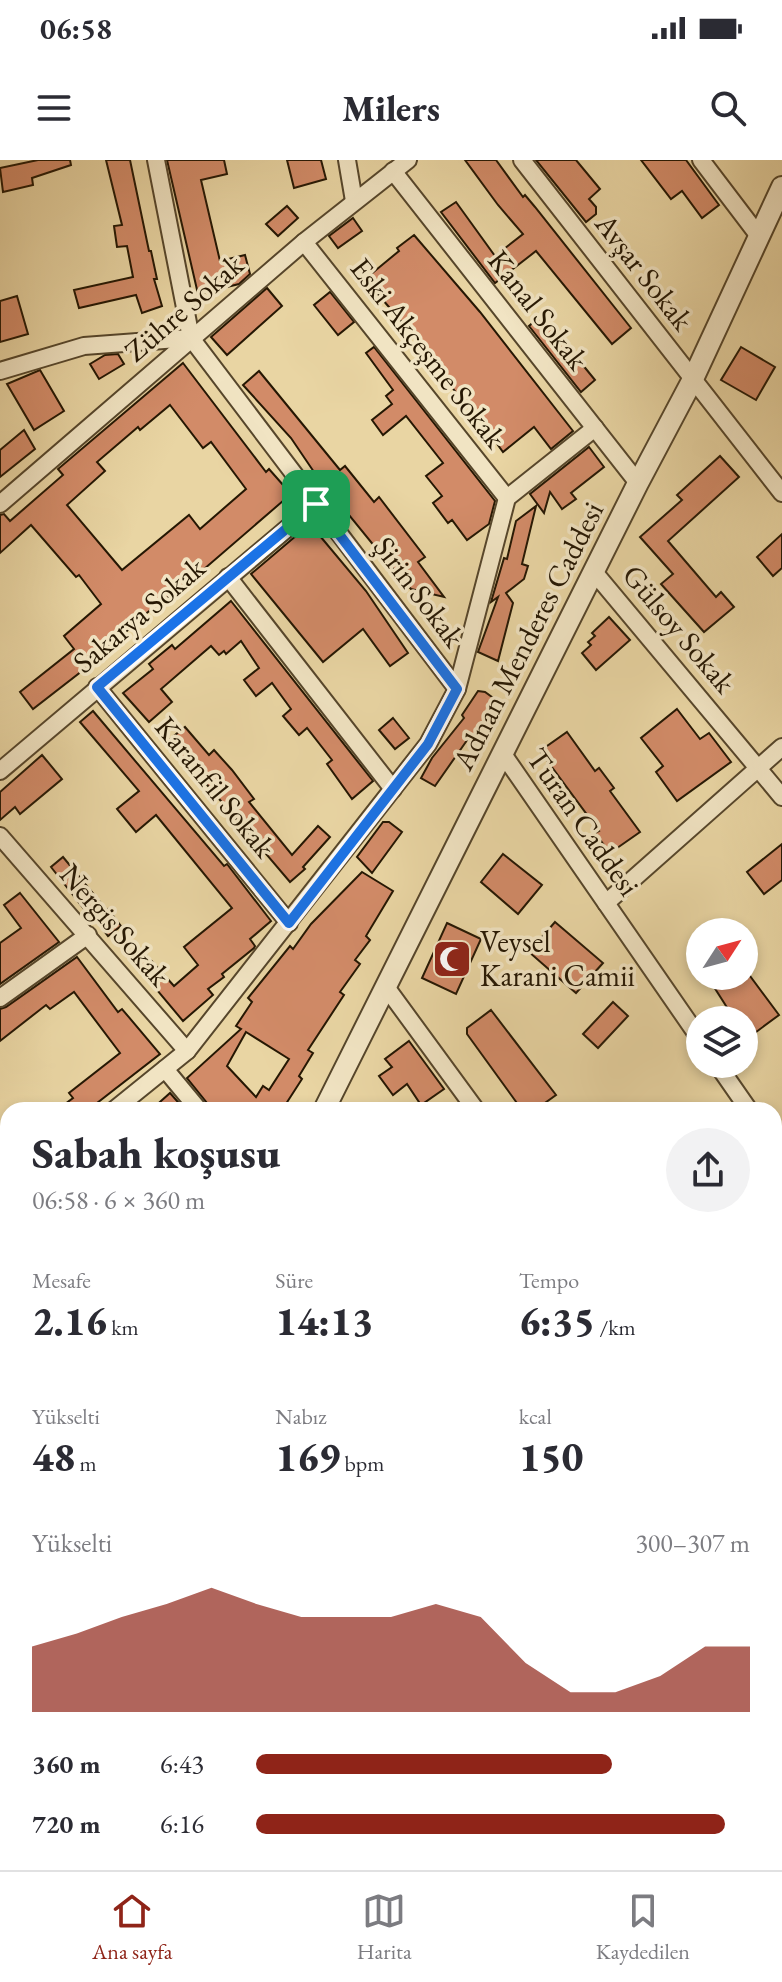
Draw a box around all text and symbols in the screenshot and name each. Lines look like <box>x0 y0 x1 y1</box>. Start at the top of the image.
text: 06:58 <box>40 9 112 48</box>
text: Milers <box>342 85 440 132</box>
icon: menu <box>32 86 76 130</box>
icon: search <box>706 86 750 130</box>
street label: Avşar Sokak <box>586 205 703 339</box>
street label: Kanal Sokak <box>479 242 598 378</box>
street label: Zühre Sokak <box>116 245 252 370</box>
street label: Eski Akçeşme Sokak <box>342 250 516 457</box>
pin <box>282 470 350 538</box>
icon: arrive <box>294 482 338 526</box>
street label: Adnan Menderes Caddesi <box>442 495 612 777</box>
street label: Şirin Sokak <box>365 528 474 656</box>
street label: Sakarya Sokak <box>64 547 214 681</box>
street label: Gülsoy Sokak <box>614 556 745 702</box>
street label: Karanfil Sokak <box>146 708 285 866</box>
street label: Turan Caddesi <box>518 740 649 903</box>
street label: Nergis Sokak <box>51 855 180 995</box>
north arrow <box>686 918 758 990</box>
map controls <box>686 918 758 1078</box>
place label: Veysel Karani Camii <box>480 922 635 995</box>
mosque icon: Veysel Karani Camii <box>431 938 473 980</box>
button: layers <box>686 1006 758 1078</box>
text: Sabah koşusu <box>32 1124 280 1181</box>
button: share <box>666 1128 750 1212</box>
text: 06:58 · 6 × 360 m <box>32 1183 205 1217</box>
text: Mesafe <box>32 1266 91 1295</box>
text: Süre <box>275 1266 313 1295</box>
text: Tempo <box>519 1266 579 1295</box>
text: 2.16 <box>32 1295 107 1347</box>
text: 14:13 <box>275 1295 373 1347</box>
text: 6:35 <box>519 1295 595 1347</box>
text: km <box>107 1313 139 1342</box>
text: /km <box>595 1313 636 1342</box>
text: Yükselti <box>32 1402 100 1431</box>
text: Nabız <box>275 1402 327 1431</box>
text: kcal <box>519 1402 552 1431</box>
text: 48 <box>32 1431 75 1483</box>
text: 169 <box>275 1431 340 1483</box>
text: 150 <box>519 1431 583 1483</box>
text: m <box>75 1449 97 1478</box>
text: bpm <box>340 1449 384 1478</box>
text: Yükselti <box>32 1526 112 1560</box>
text: 300–307 m <box>635 1526 750 1560</box>
text: 360 m <box>32 1747 100 1781</box>
text: 6:43 <box>160 1747 204 1781</box>
text: 720 m <box>32 1807 100 1841</box>
text: 6:16 <box>160 1807 204 1841</box>
tab: Ana sayfa <box>92 1889 173 1966</box>
tab: Harita <box>357 1889 412 1966</box>
tab: Kaydedilen <box>596 1889 690 1966</box>

